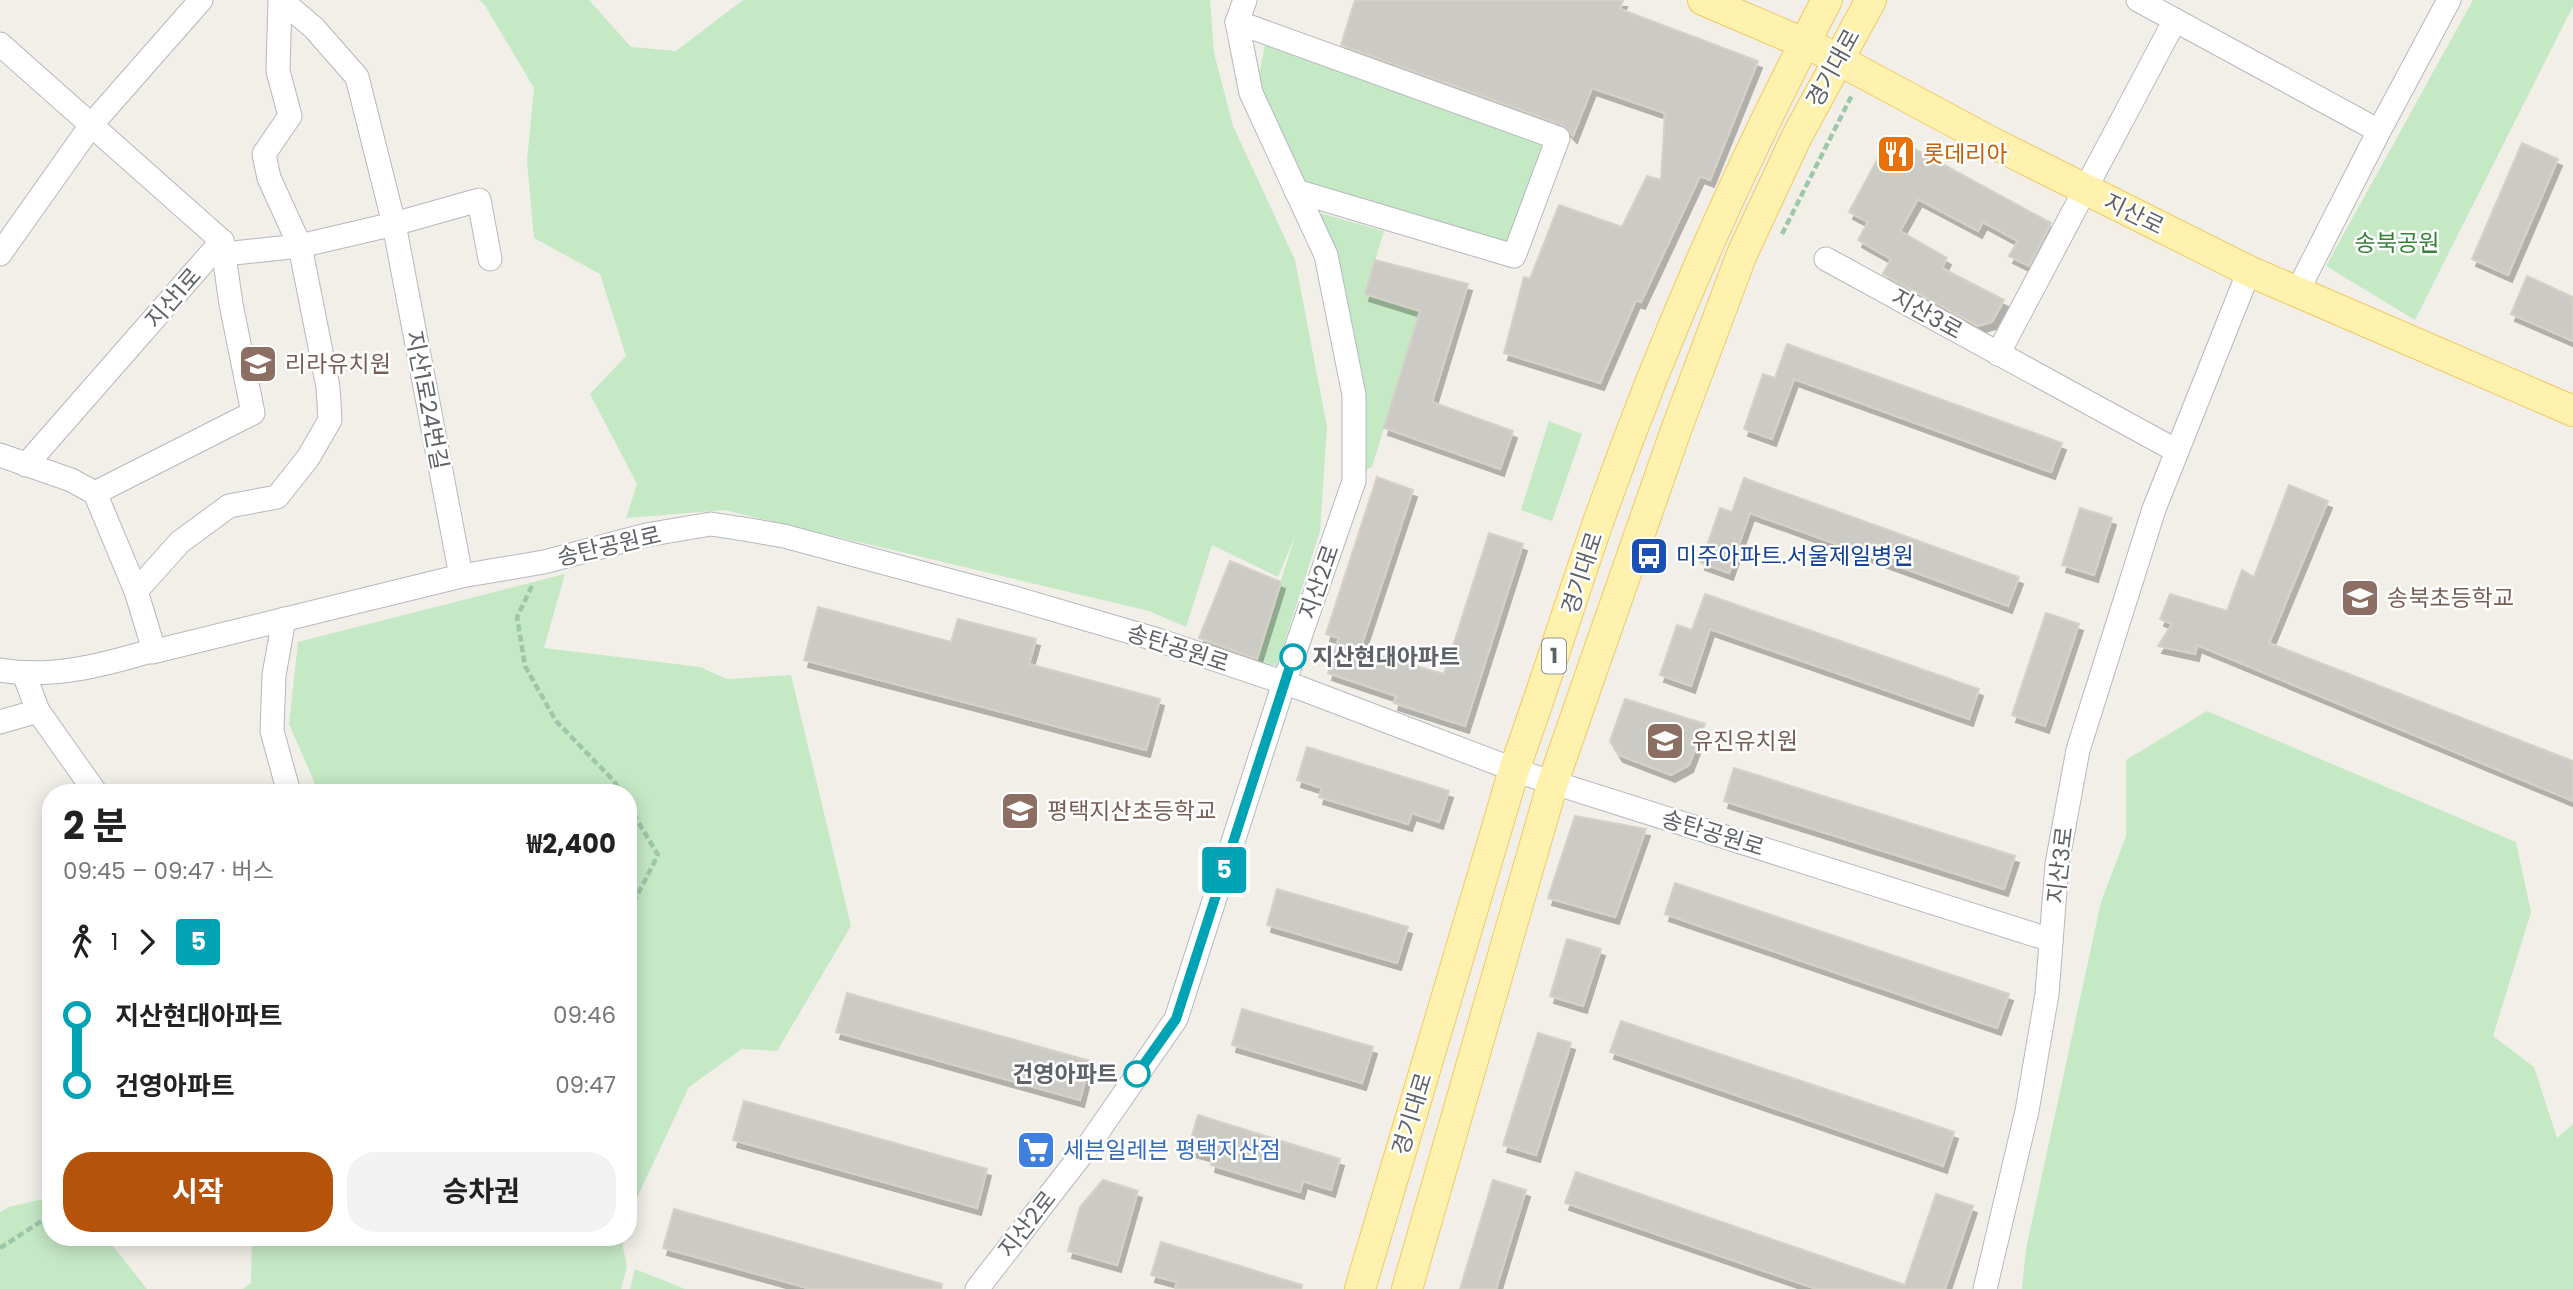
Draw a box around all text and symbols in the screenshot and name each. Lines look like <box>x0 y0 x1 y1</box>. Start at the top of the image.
street label: 경기대로 <box>1798 23 1868 113</box>
restaurant icon: 롯데리아 <box>1875 133 1917 175</box>
place label: 롯데리아 <box>1923 138 2008 170</box>
street label: 지산로 <box>2098 186 2170 242</box>
park label: 송북공원 <box>2355 227 2439 259</box>
street label: 지산1로 <box>138 261 208 335</box>
street label: 지산3로 <box>1886 281 1968 347</box>
street label: 지산1로24번길 <box>398 328 456 472</box>
school or university icon: 리라유치원 <box>237 343 279 385</box>
place label: 리라유치원 <box>285 348 391 380</box>
street label: 송탄공원로 <box>554 519 664 573</box>
street label: 경기대로 <box>1554 528 1610 618</box>
bus stop icon: 미주아파트.서울제일병원 <box>1628 535 1670 577</box>
place label: 미주아파트.서울제일병원 <box>1676 540 1914 572</box>
street label: 지산2로 <box>1291 541 1347 623</box>
school or university icon: 송북초등학교 <box>2339 577 2381 619</box>
place label: 송북초등학교 <box>2387 582 2514 614</box>
street label: 송탄공원로 <box>1123 616 1233 680</box>
road number: 1 <box>1542 638 1566 674</box>
place label: 지산현대아파트 <box>1312 641 1460 673</box>
marker: 지산현대아파트 <box>1280 644 1306 670</box>
school or university icon: 유진유치원 <box>1644 720 1686 762</box>
place label: 유진유치원 <box>1692 725 1798 757</box>
school or university icon: 평택지산초등학교 <box>999 790 1041 832</box>
place label: 평택지산초등학교 <box>1047 795 1216 827</box>
text: 2 분 <box>63 799 128 852</box>
street label: 송탄공원로 <box>1658 802 1768 864</box>
street label: 지산3로 <box>2039 825 2081 905</box>
text: ₩2,400 <box>527 826 616 862</box>
line badge: 5 <box>1201 847 1247 893</box>
text: 5 <box>1216 853 1232 886</box>
text: 09:45 – 09:47 · 버스 <box>63 855 274 887</box>
icon: walk <box>63 923 101 961</box>
icon: forward <box>128 923 166 961</box>
text: 5 <box>190 925 206 958</box>
text: 1 <box>111 926 118 958</box>
text: 지산현대아파트 <box>115 998 282 1034</box>
text: 09:46 <box>553 999 616 1031</box>
place label: 건영아파트 <box>1012 1058 1118 1090</box>
marker: 건영아파트 <box>1124 1061 1150 1087</box>
text: 건영아파트 <box>115 1068 235 1104</box>
text: 09:47 <box>555 1069 616 1101</box>
street label: 경기대로 <box>1384 1069 1440 1159</box>
supermarket icon: 세븐일레븐 평택지산점 <box>1015 1129 1057 1171</box>
place label: 세븐일레븐 평택지산점 <box>1063 1134 1281 1166</box>
button: 시작 <box>63 1152 333 1232</box>
button: 승차권 <box>347 1152 616 1232</box>
street label: 지산2로 <box>991 1184 1063 1264</box>

